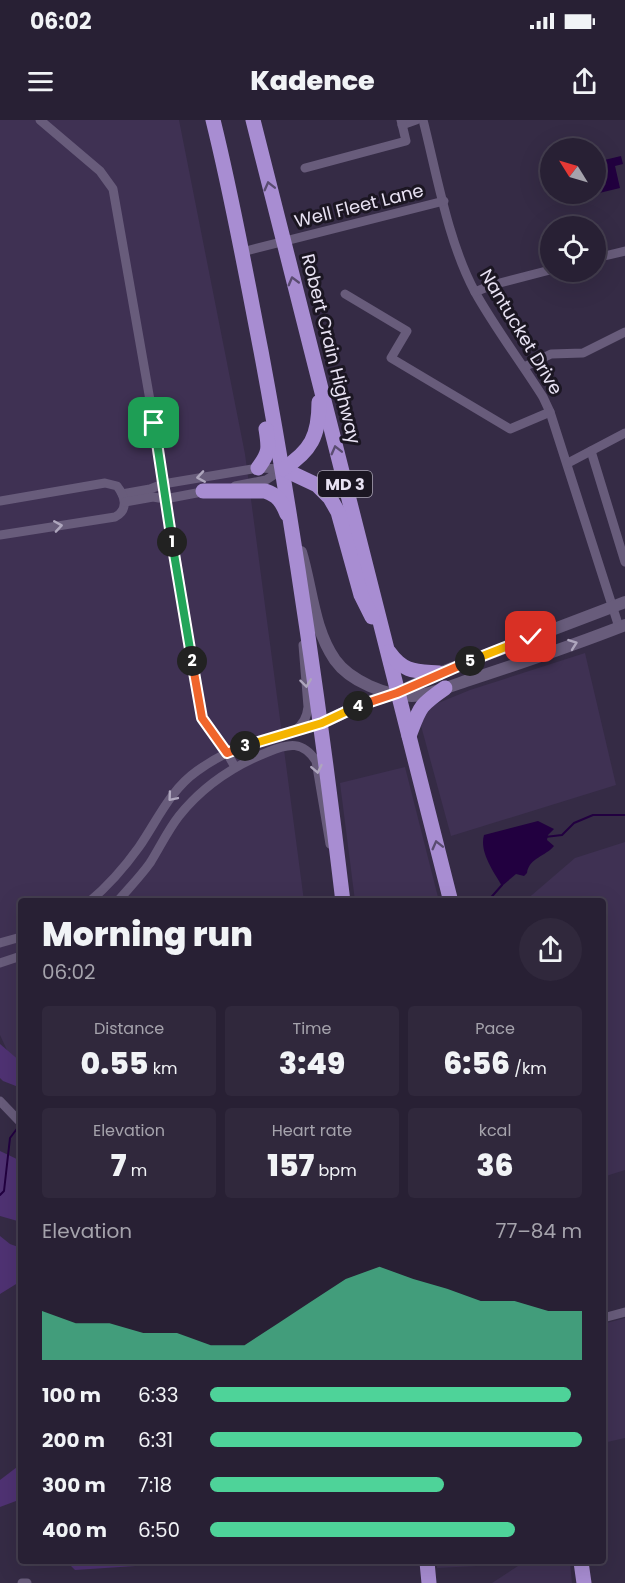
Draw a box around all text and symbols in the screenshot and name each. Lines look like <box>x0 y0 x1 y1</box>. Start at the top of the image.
text: 06:02 <box>30 6 92 37</box>
text: Kadence <box>250 62 375 99</box>
icon: menu <box>24 65 57 98</box>
icon: share <box>568 65 601 98</box>
north arrow <box>540 138 606 204</box>
map controls <box>540 138 606 282</box>
street label: Well Fleet Lane <box>292 177 426 234</box>
one-way arrow <box>263 181 276 191</box>
button: locate <box>540 216 606 282</box>
street label: Robert Crain Highway <box>296 251 367 447</box>
street label: Nantucket Drive <box>474 264 569 399</box>
one-way arrow <box>288 276 300 287</box>
pin <box>128 397 179 448</box>
icon: arrive <box>137 406 170 439</box>
one-way arrow <box>331 445 344 455</box>
one-way arrow <box>196 471 205 483</box>
road number: MD 3 <box>318 471 372 497</box>
one-way arrow <box>53 520 62 532</box>
pin: 1 <box>157 527 187 557</box>
text: 1 <box>169 530 175 553</box>
pin <box>505 611 556 662</box>
icon: check <box>514 620 547 653</box>
one-way arrow <box>567 639 577 652</box>
pin: 2 <box>177 646 207 676</box>
pin: 5 <box>455 646 485 676</box>
text: 2 <box>187 649 197 672</box>
text: 5 <box>465 649 475 672</box>
one-way arrow <box>299 679 311 688</box>
pin: 4 <box>343 691 373 721</box>
text: 4 <box>353 694 363 717</box>
pin: 3 <box>230 731 260 761</box>
text: 3 <box>240 734 250 757</box>
one-way arrow <box>310 764 323 774</box>
one-way arrow <box>168 790 179 801</box>
one-way arrow <box>431 840 444 850</box>
text: Morning run <box>42 911 253 958</box>
button: share <box>519 918 582 981</box>
text: 06:02 <box>42 958 96 986</box>
text: Distance <box>94 1017 164 1040</box>
text: Time <box>293 1017 332 1040</box>
text: Pace <box>475 1017 515 1040</box>
text: 0.55 <box>80 1042 149 1085</box>
text: 3:49 <box>279 1042 345 1085</box>
text: 6:56 <box>443 1042 510 1085</box>
text: km <box>149 1057 178 1080</box>
text: /km <box>510 1057 547 1080</box>
text: Elevation <box>93 1119 165 1142</box>
text: Heart rate <box>272 1119 352 1142</box>
text: kcal <box>479 1119 511 1142</box>
text: 7 <box>111 1144 126 1187</box>
text: 157 <box>267 1144 314 1187</box>
text: 36 <box>476 1144 514 1187</box>
text: m <box>126 1159 147 1182</box>
text: bpm <box>314 1159 357 1182</box>
text: Elevation <box>42 1217 132 1245</box>
text: 77–84 m <box>495 1217 582 1245</box>
text: 100 m <box>42 1381 101 1409</box>
text: 6:33 <box>138 1381 179 1409</box>
text: 200 m <box>42 1426 105 1454</box>
text: 6:31 <box>138 1426 173 1454</box>
text: 300 m <box>42 1471 106 1499</box>
text: 7:18 <box>138 1471 172 1499</box>
text: 400 m <box>42 1516 107 1544</box>
text: 6:50 <box>138 1516 180 1544</box>

